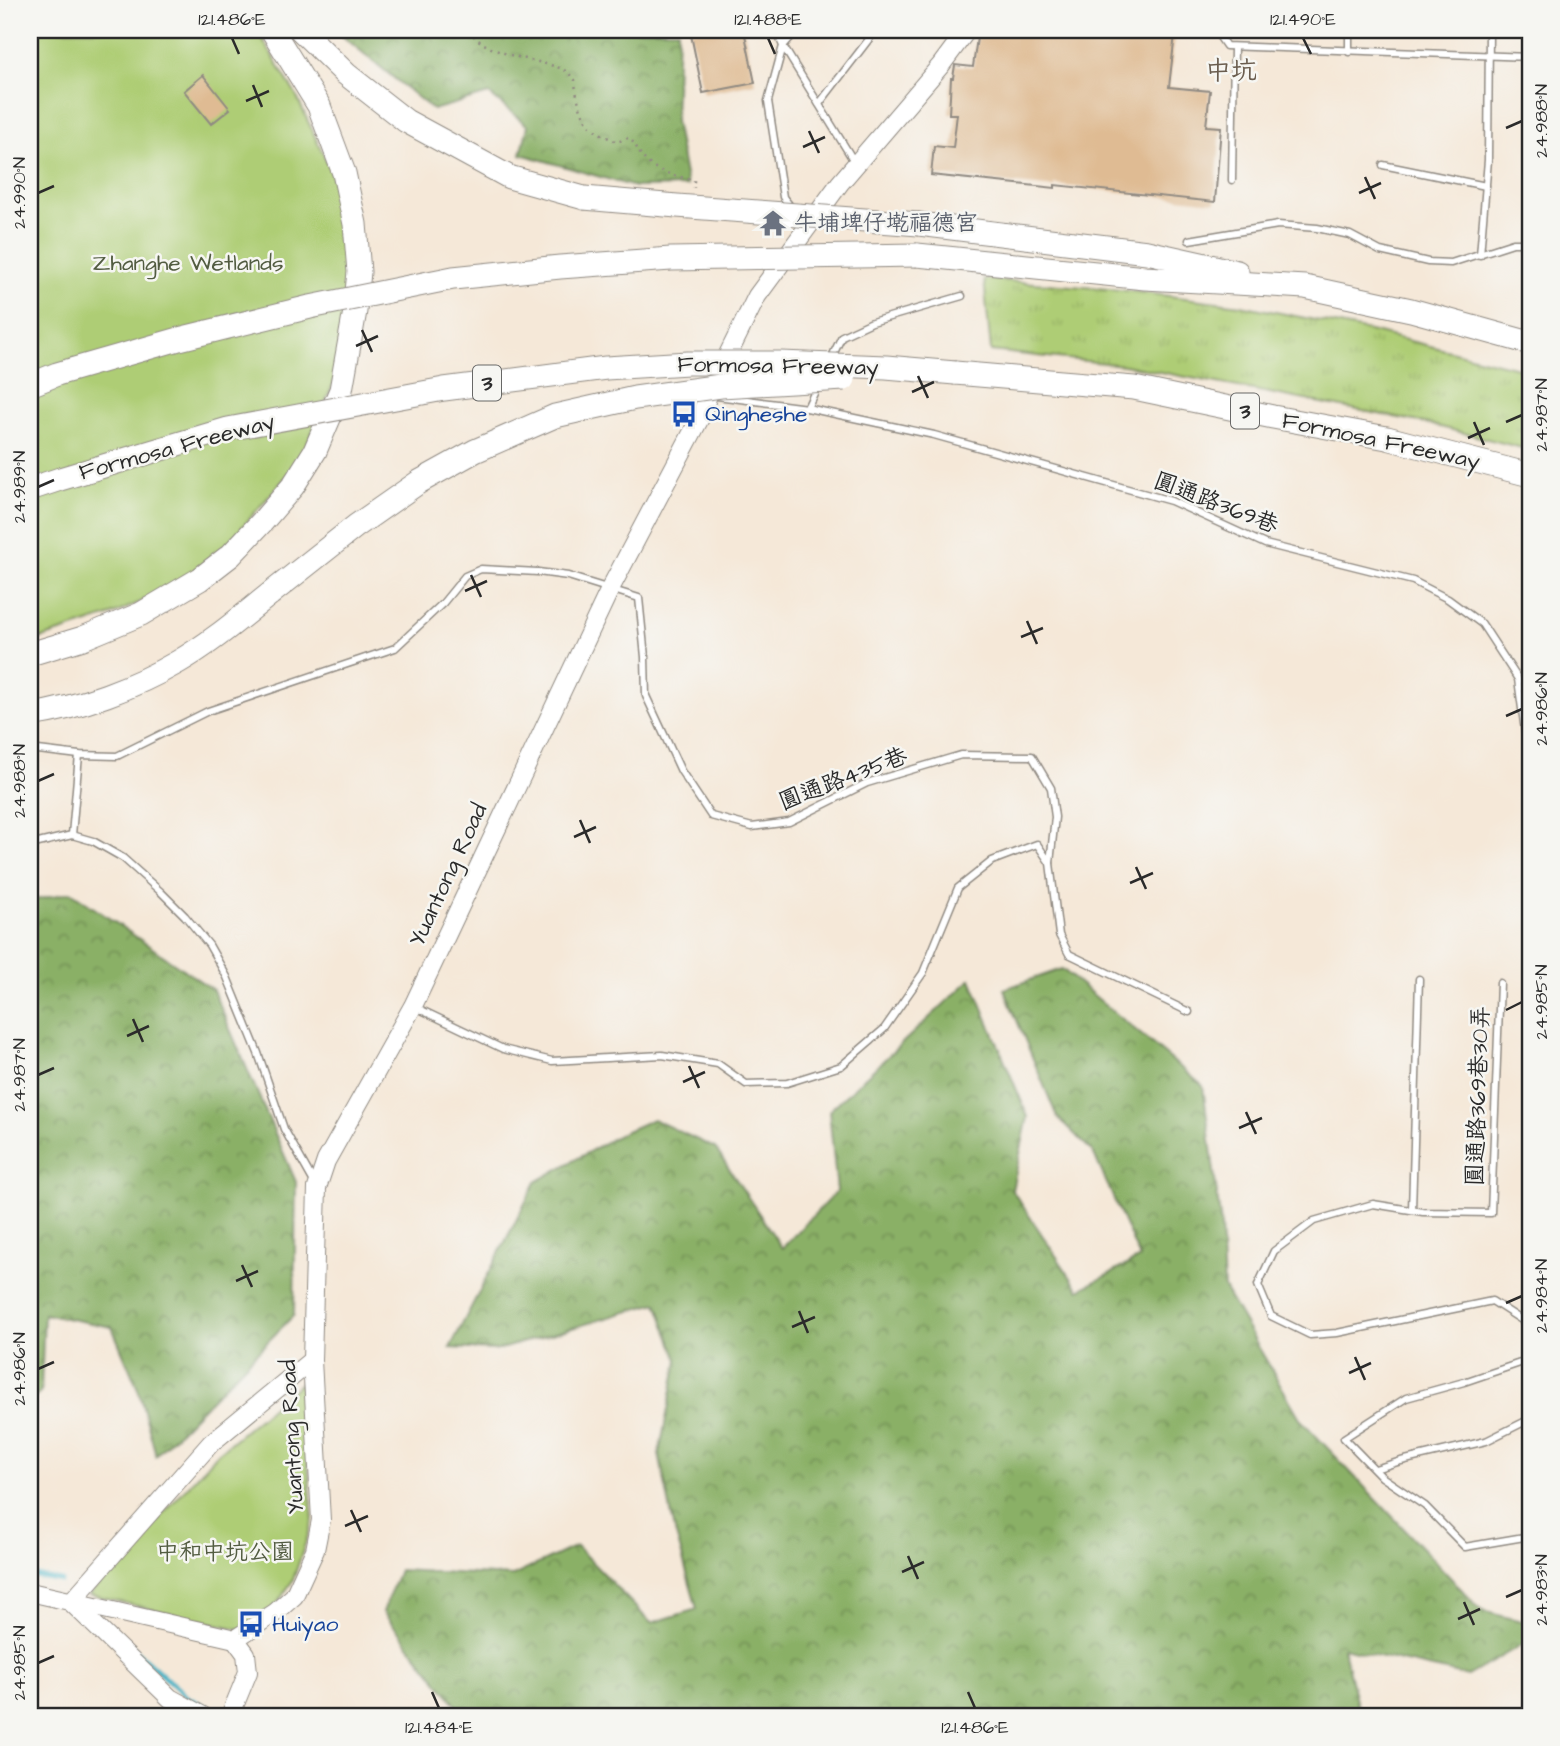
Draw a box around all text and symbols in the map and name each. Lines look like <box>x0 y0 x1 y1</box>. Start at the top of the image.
text: 121.486°E <box>198 7 266 32</box>
text: 121.488°E <box>734 7 802 32</box>
text: 121.490°E <box>1270 7 1336 32</box>
district label: 中坑 <box>1205 53 1257 89</box>
text: 24.988°N <box>1529 84 1554 158</box>
text: 24.990°N <box>7 157 32 229</box>
place label: 牛埔埤仔墘福德宮 <box>794 207 978 239</box>
temple icon: 牛埔埤仔墘福德宮 <box>758 208 788 238</box>
park label: Zhanghe Wetlands <box>92 247 284 280</box>
street label: Formosa Freeway <box>677 348 879 385</box>
road number: 3 <box>473 366 501 400</box>
text: 24.987°N <box>1529 378 1554 452</box>
road number: 3 <box>1231 394 1259 428</box>
place label: Qingheshe <box>705 398 807 431</box>
bus stop icon: Qingheshe <box>669 399 699 429</box>
street label: Formosa Freeway <box>1279 404 1483 479</box>
street label: Formosa Freeway <box>76 405 279 489</box>
text: 24.989°N <box>7 451 32 523</box>
street label: 圓通路369巷 <box>1149 465 1284 542</box>
text: 24.986°N <box>1529 672 1554 746</box>
street label: 圓通路435巷 <box>774 739 913 818</box>
text: 24.988°N <box>7 744 32 818</box>
street label: Yuantong Road <box>401 798 496 952</box>
text: 24.985°N <box>1529 965 1554 1040</box>
street label: 圓通路369巷30弄 <box>1459 1005 1497 1187</box>
text: 24.987°N <box>7 1038 32 1112</box>
text: 24.984°N <box>1529 1259 1554 1333</box>
text: 24.986°N <box>7 1332 32 1406</box>
street label: Yuantong Road <box>272 1359 313 1515</box>
park label: 中和中坑公園 <box>156 1536 294 1568</box>
text: 24.983°N <box>1529 1554 1554 1626</box>
place label: Huiyao <box>272 1608 338 1641</box>
bus stop icon: Huiyao <box>236 1609 266 1639</box>
text: 24.985°N <box>7 1626 32 1701</box>
text: 121.484°E <box>405 1715 473 1740</box>
text: 121.486°E <box>941 1715 1009 1740</box>

